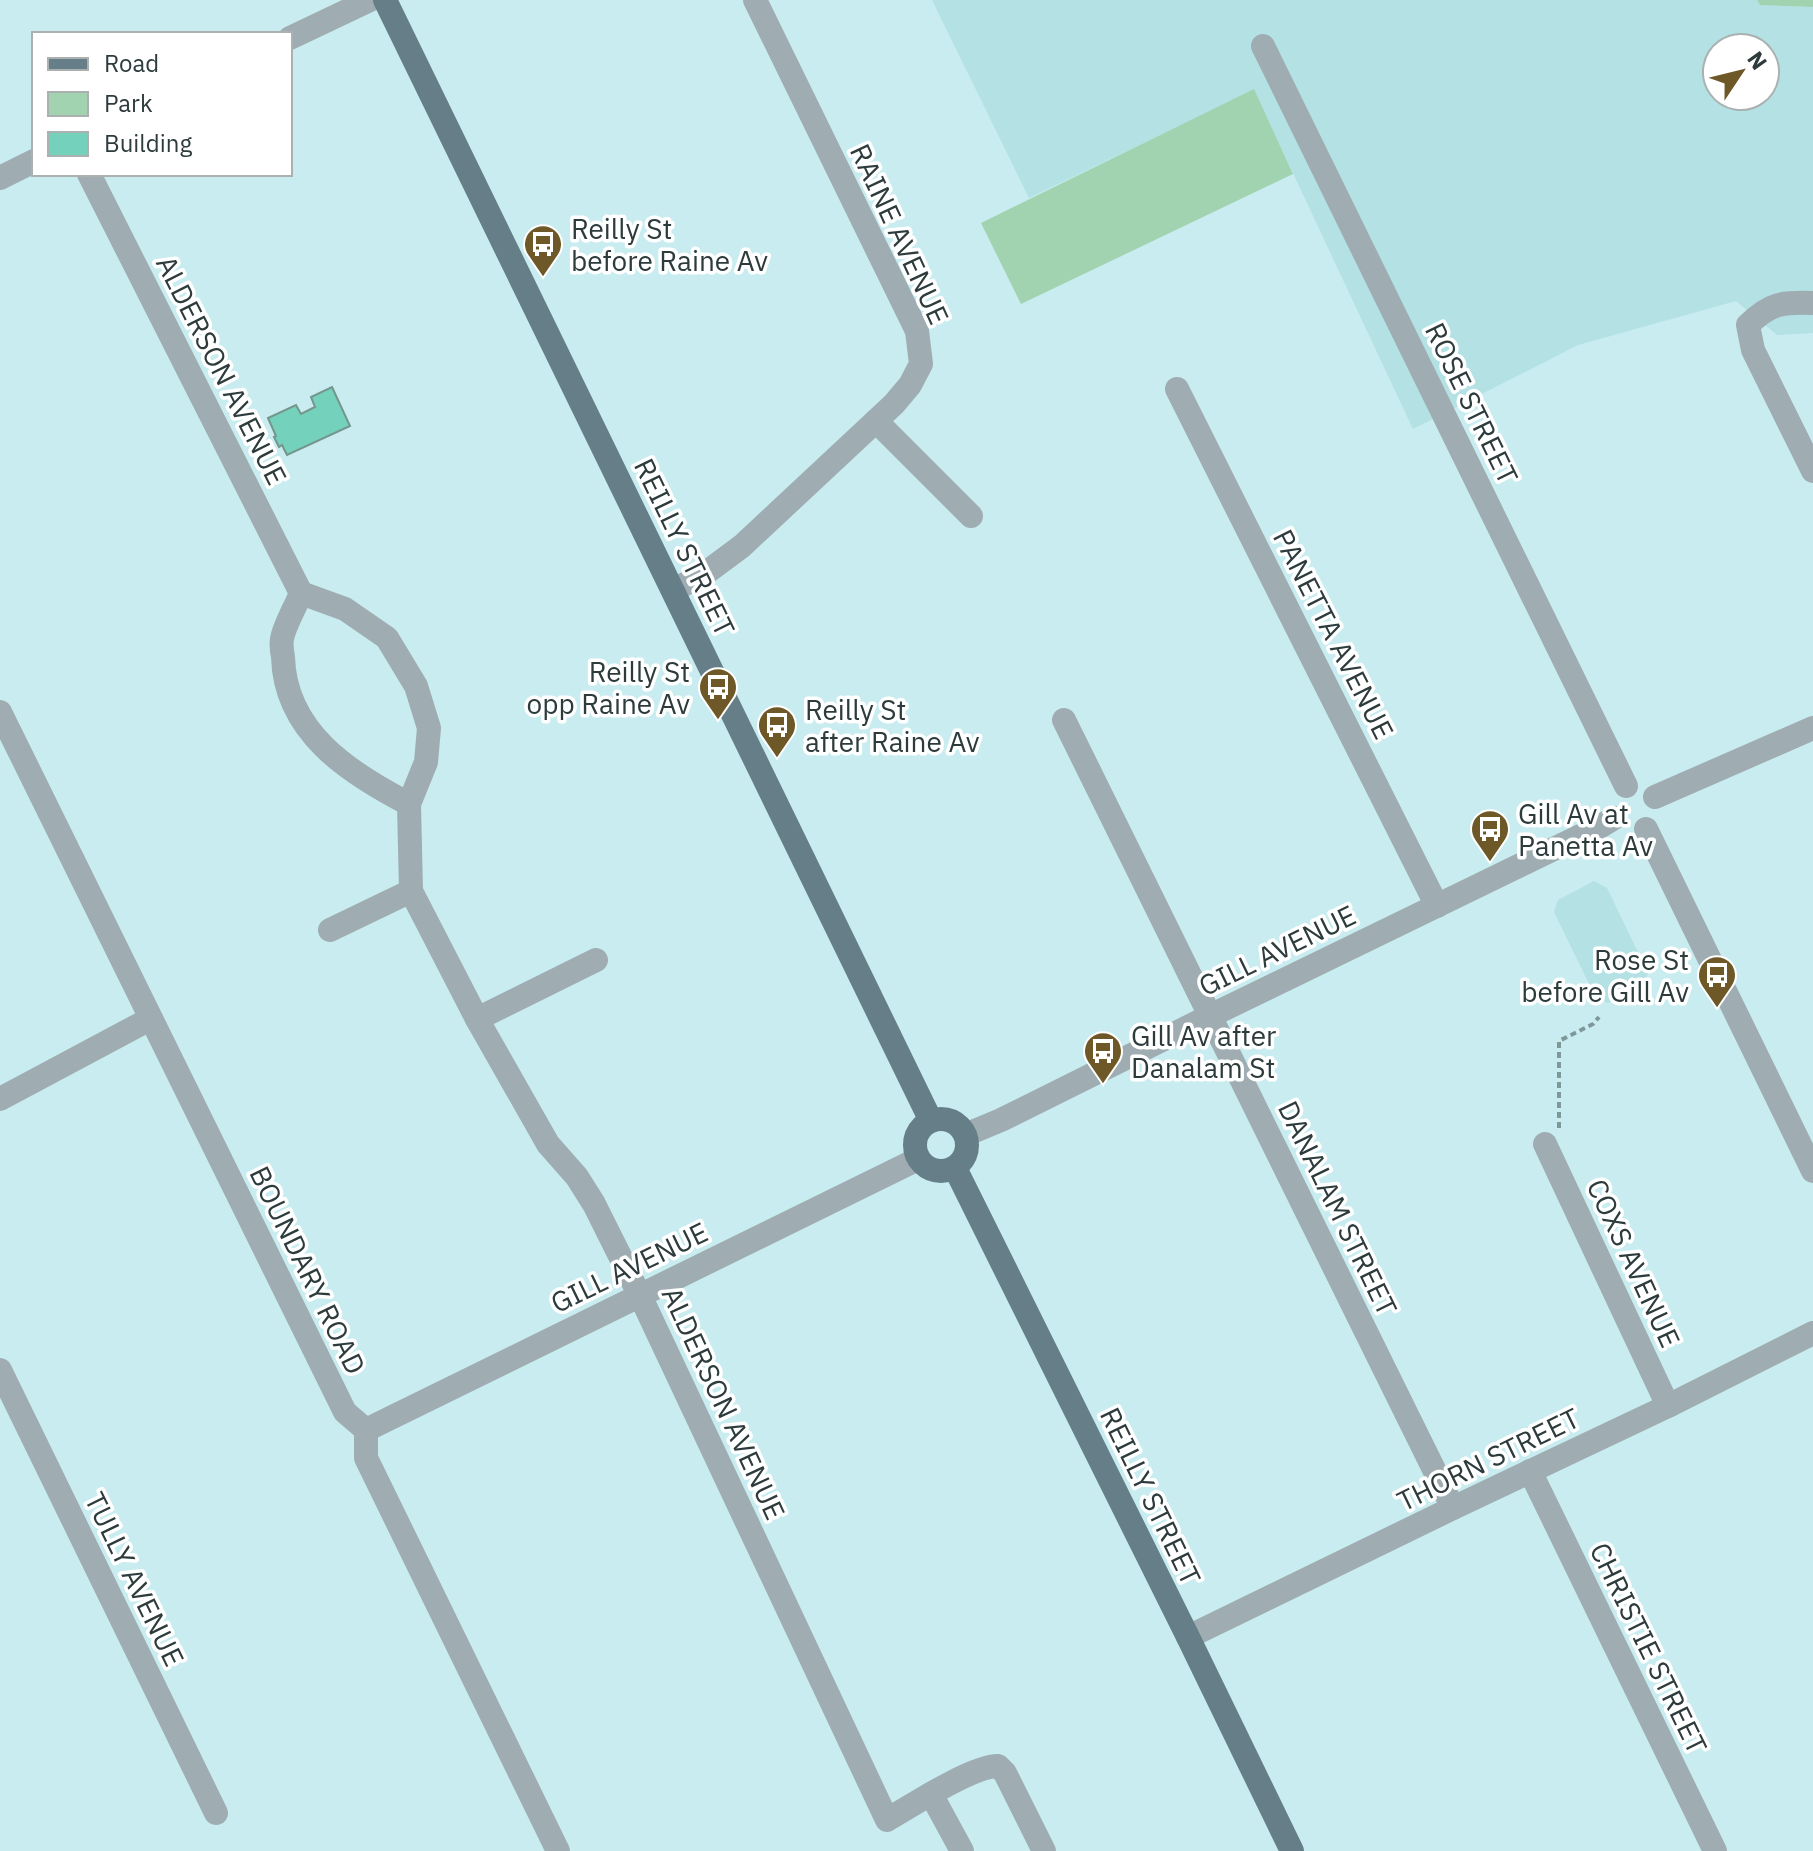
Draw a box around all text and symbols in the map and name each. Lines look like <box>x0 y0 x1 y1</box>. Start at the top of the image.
legend <box>32 32 292 176</box>
north arrow <box>1701 32 1781 112</box>
text: N <box>1741 45 1774 75</box>
text: Road <box>104 47 159 79</box>
text: Park <box>104 87 153 119</box>
text: Building <box>104 127 192 159</box>
street label: RAINE AVENUE <box>842 138 958 330</box>
place label: Reilly St before Raine Av <box>571 210 768 279</box>
bus stop icon: Reilly St before Raine Av <box>522 223 564 278</box>
street label: ALDERSON AVENUE <box>148 249 296 491</box>
street label: ROSE STREET <box>1417 316 1527 490</box>
street label: REILLY STREET <box>626 452 744 642</box>
street label: PANETTA AVENUE <box>1265 523 1403 745</box>
place label: Reilly St opp Raine Av <box>527 653 690 722</box>
bus stop icon: Reilly St opp Raine Av <box>697 666 739 721</box>
place label: Reilly St after Raine Av <box>805 691 980 760</box>
bus stop icon: Reilly St after Raine Av <box>756 704 798 759</box>
place label: Gill Av at Panetta Av <box>1518 795 1653 864</box>
bus stop icon: Gill Av at Panetta Av <box>1469 808 1511 863</box>
street label: GILL AVENUE <box>1192 896 1362 1004</box>
place label: Rose St before Gill Av <box>1521 941 1689 1010</box>
bus stop icon: Rose St before Gill Av <box>1696 954 1738 1009</box>
place label: Gill Av after Danalam St <box>1131 1017 1276 1086</box>
bus stop icon: Gill Av after Danalam St <box>1082 1030 1124 1085</box>
street label: DANALAM STREET <box>1270 1094 1406 1322</box>
street label: BOUNDARY ROAD <box>242 1160 374 1380</box>
street label: COXS AVENUE <box>1579 1173 1689 1353</box>
street label: GILL AVENUE <box>544 1213 714 1321</box>
street label: ALDERSON AVENUE <box>654 1281 794 1525</box>
street label: THORN STREET <box>1391 1399 1585 1519</box>
street label: REILLY STREET <box>1092 1401 1210 1591</box>
street label: TULLY AVENUE <box>77 1486 193 1672</box>
street label: CHRISTIE STREET <box>1582 1536 1716 1760</box>

